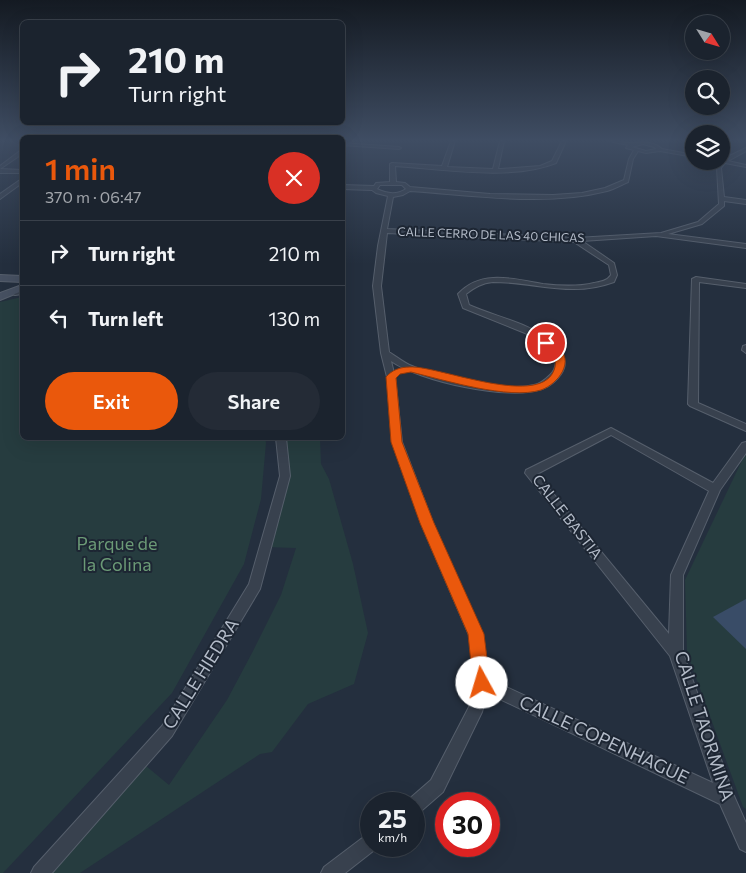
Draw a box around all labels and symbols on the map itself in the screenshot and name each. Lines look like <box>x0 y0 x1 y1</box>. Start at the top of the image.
north arrow <box>685 15 730 60</box>
street label: CALLE CERRO DE LAS 40 CHICAS <box>397 224 585 244</box>
pin <box>525 322 567 364</box>
street label: CALLE BASTIA <box>529 471 606 562</box>
park label: Parque de la Colina <box>77 532 158 575</box>
street label: CALLE HIEDRA <box>157 614 243 733</box>
street label: CALLE TAORMINA <box>670 648 740 803</box>
position arrow <box>455 656 507 708</box>
street label: CALLE COPENHAGUE <box>516 690 693 788</box>
speed limit sign: 30 <box>435 792 500 857</box>

